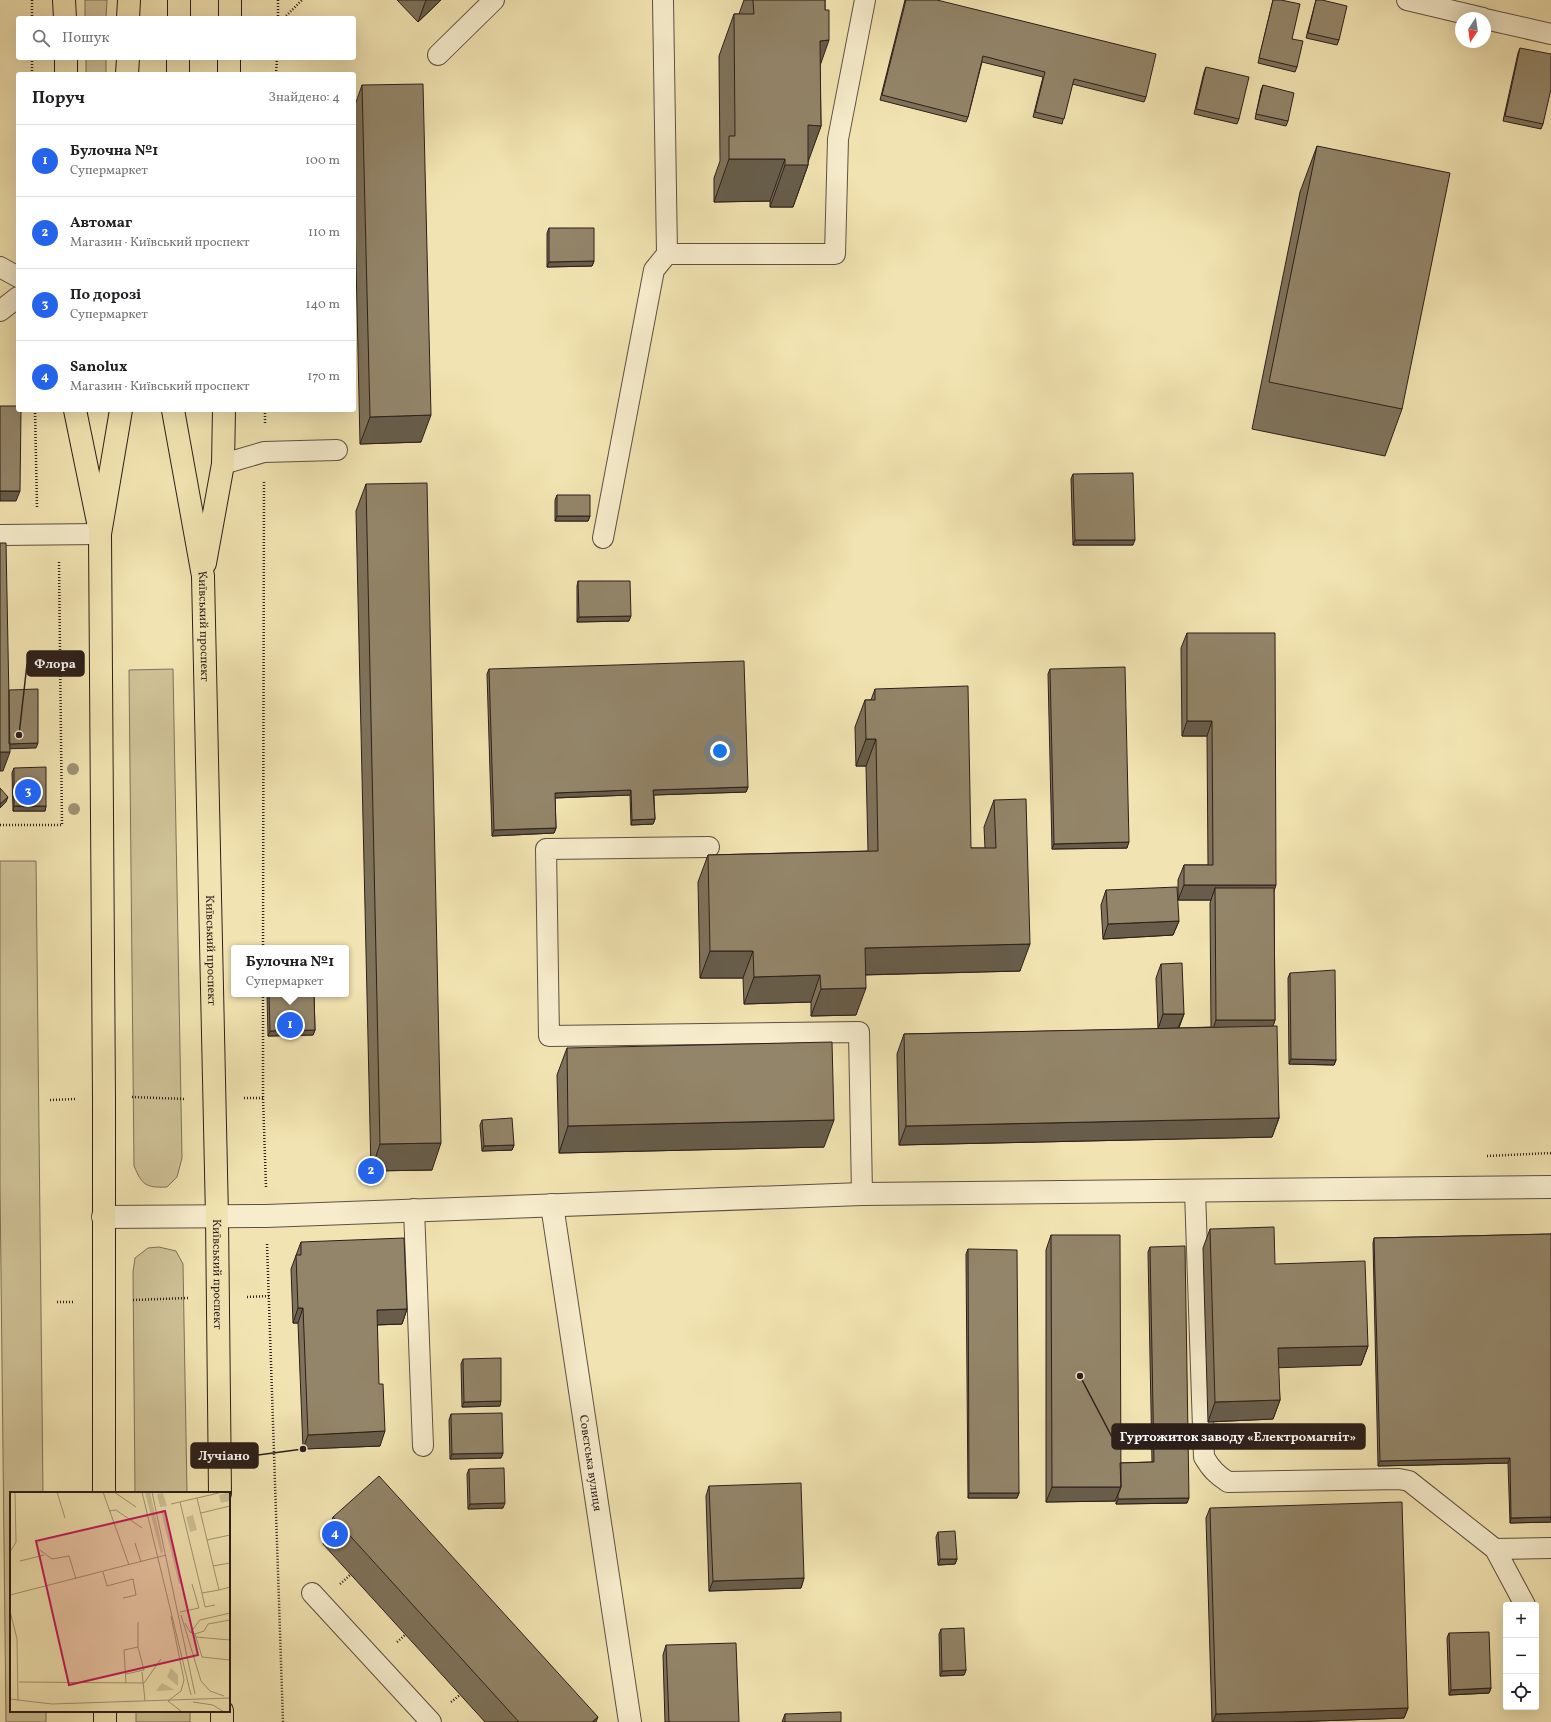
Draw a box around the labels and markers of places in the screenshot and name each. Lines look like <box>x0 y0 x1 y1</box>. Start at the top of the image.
callout: Флора <box>27 651 84 676</box>
pin: 3 <box>15 777 41 807</box>
pin: 1 <box>277 1010 303 1040</box>
pin: 2 <box>358 1156 384 1186</box>
callout: Гуртожиток заводу «Електромагніт» <box>1112 1424 1365 1449</box>
callout: Лучіано <box>191 1443 258 1468</box>
pin: 4 <box>322 1519 348 1549</box>

